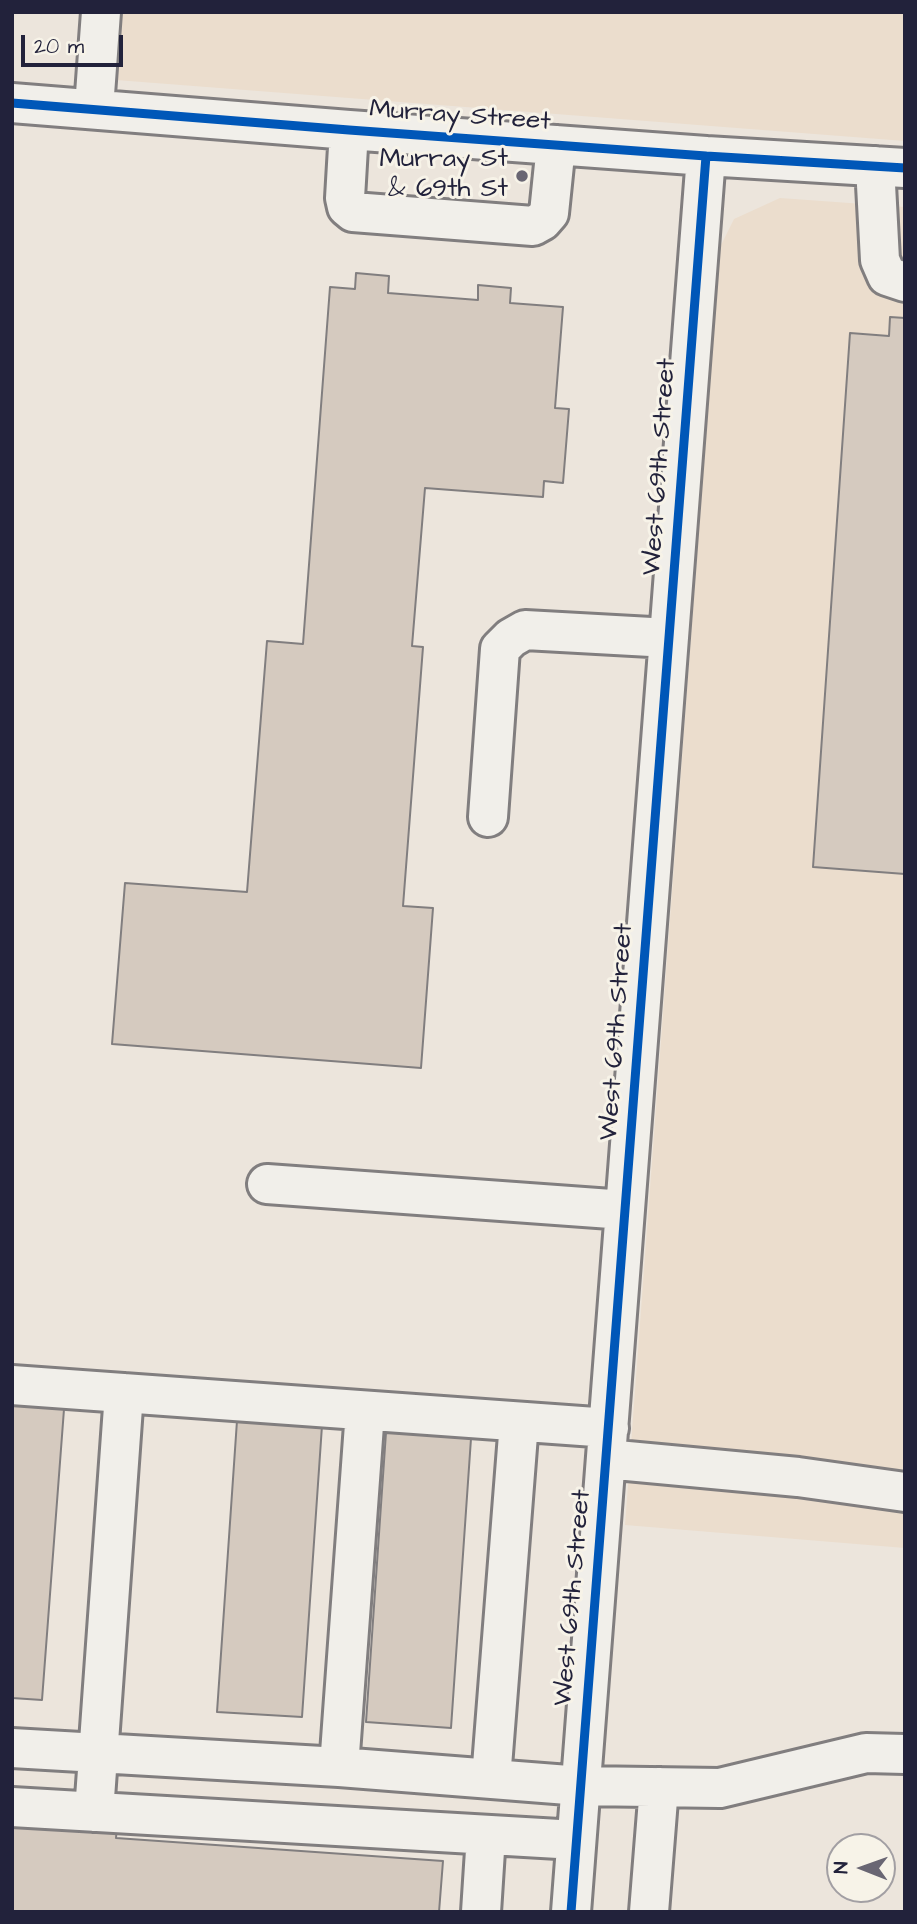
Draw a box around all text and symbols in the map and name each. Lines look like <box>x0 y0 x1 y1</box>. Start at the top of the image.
scale bar <box>24 21 126 65</box>
text: 20 m <box>34 32 84 61</box>
street label: Murray Street <box>368 95 552 139</box>
place label: Murray St & 69th St <box>379 145 508 206</box>
marker: Murray St & 69th St <box>514 168 530 184</box>
street label: West 69th Street <box>638 357 684 577</box>
street label: West 69th Street <box>595 922 641 1142</box>
street label: West 69th Street <box>549 1488 599 1708</box>
north arrow <box>826 1833 896 1903</box>
text: N <box>828 1861 855 1874</box>

